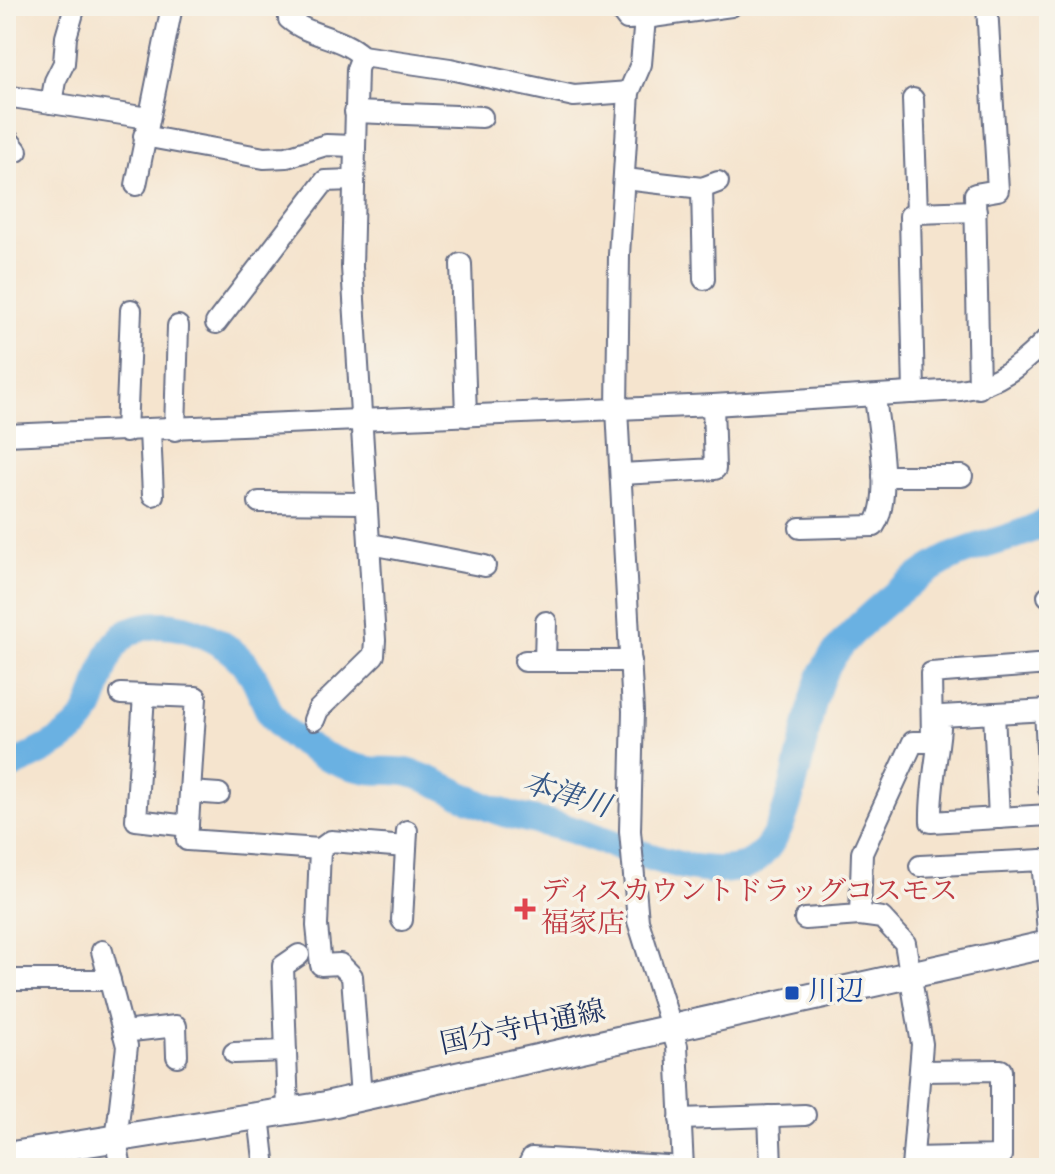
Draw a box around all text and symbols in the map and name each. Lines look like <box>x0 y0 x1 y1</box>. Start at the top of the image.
water label: 本津川 <box>519 766 617 824</box>
place label: ディスカウントドラッグコスモス 福家店 <box>541 877 958 939</box>
marker: ディスカウントドラッグコスモス 福家店 <box>516 900 534 918</box>
place label: 川辺 <box>808 977 864 1007</box>
marker: 川辺 <box>783 984 801 1002</box>
street label: 国分寺中通線 <box>437 995 608 1060</box>

